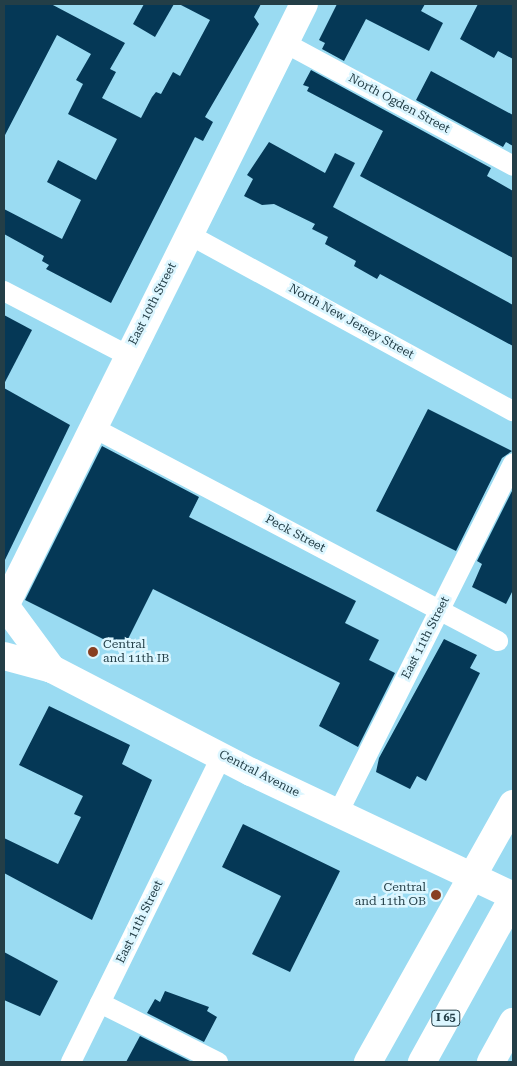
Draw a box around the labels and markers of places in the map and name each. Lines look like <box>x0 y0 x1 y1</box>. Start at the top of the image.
place label: Central and 11th IB <box>103 638 169 666</box>
marker: Central and 11th IB <box>87 646 99 658</box>
place label: Central and 11th OB <box>355 881 426 909</box>
marker: Central and 11th OB <box>430 889 442 901</box>

